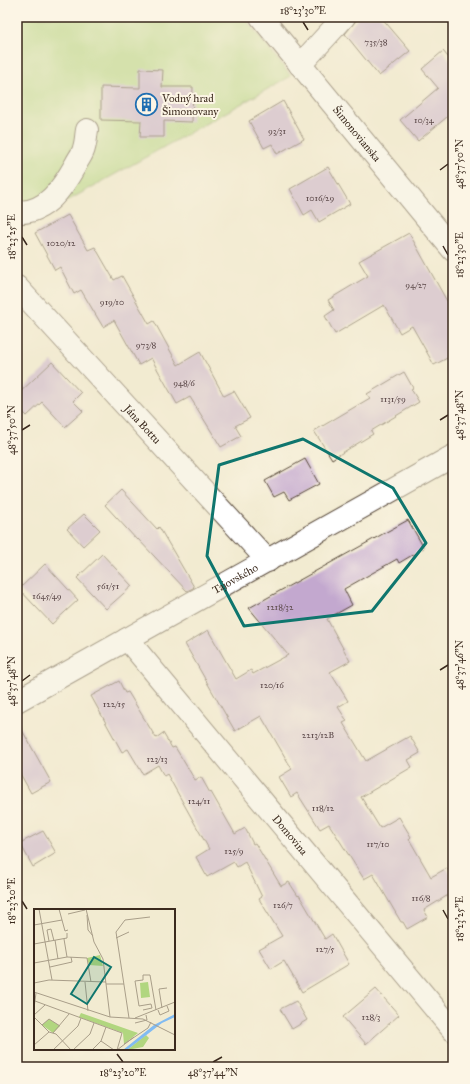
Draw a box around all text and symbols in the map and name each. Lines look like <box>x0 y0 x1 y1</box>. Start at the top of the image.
text: 18°23'30"E <box>280 5 326 17</box>
house number: 735/38 <box>364 36 388 47</box>
building icon: Vodný hrad Šimonovany <box>134 91 160 117</box>
place label: Vodný hrad Šimonovany <box>161 92 219 118</box>
street label: Šimonovianska <box>330 102 384 164</box>
house number: 10/34 <box>414 114 435 125</box>
house number: 93/31 <box>268 125 286 136</box>
text: 48°37'50"N <box>454 139 466 189</box>
house number: 1016/29 <box>306 192 334 203</box>
text: 18°23'25"E <box>6 214 18 260</box>
text: 18°23'30"E <box>454 232 466 278</box>
house number: 1020/12 <box>47 237 76 248</box>
house number: 94/27 <box>405 279 427 290</box>
house number: 919/10 <box>100 296 124 307</box>
house number: 973/8 <box>136 339 156 350</box>
house number: 948/6 <box>173 377 195 388</box>
text: 48°37'48"N <box>454 389 466 440</box>
house number: 1131/59 <box>380 393 406 404</box>
street label: Jána Bottu <box>120 401 164 446</box>
text: 48°37'50"N <box>6 405 18 455</box>
street label: Tajovského <box>210 560 260 597</box>
house number: 561/51 <box>97 580 120 591</box>
house number: 1645/49 <box>32 590 62 601</box>
house number: 1218/32 <box>267 601 294 612</box>
text: 48°37'46"N <box>454 639 466 690</box>
text: 48°37'48"N <box>6 655 18 706</box>
house number: 120/16 <box>260 679 284 690</box>
house number: 122/15 <box>103 698 126 709</box>
house number: 2213/12B <box>302 729 334 740</box>
house number: 123/13 <box>146 753 168 764</box>
house number: 124/11 <box>188 795 211 806</box>
house number: 118/12 <box>312 802 335 813</box>
street label: Domovina <box>270 812 311 858</box>
house number: 117/10 <box>366 838 390 849</box>
house number: 125/9 <box>224 845 244 856</box>
text: 18°23'20"E <box>6 878 18 924</box>
house number: 116/8 <box>412 892 431 903</box>
text: 18°23'25"E <box>454 896 466 942</box>
house number: 126/7 <box>273 899 293 910</box>
inset map <box>34 909 175 1050</box>
house number: 127/5 <box>315 943 335 954</box>
house number: 128/3 <box>362 1011 381 1022</box>
text: 18°23'20"E <box>100 1067 146 1079</box>
text: 48°37'44"N <box>188 1067 239 1079</box>

